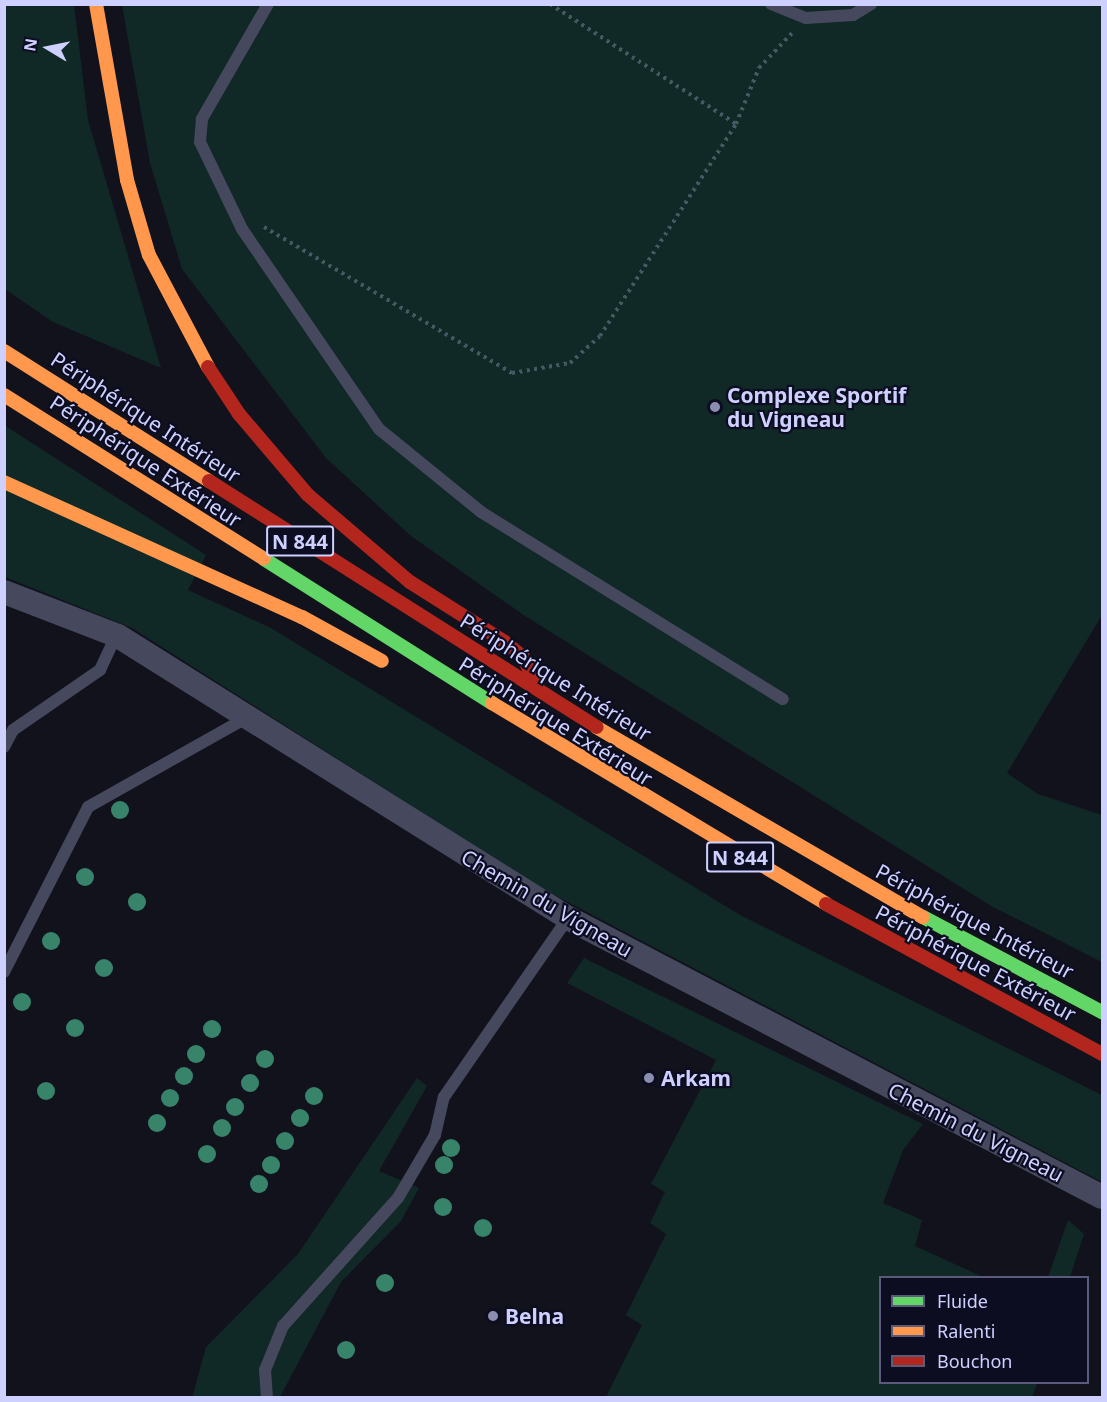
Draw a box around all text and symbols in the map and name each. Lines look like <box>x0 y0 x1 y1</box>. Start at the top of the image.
north arrow <box>18 18 78 78</box>
text: N <box>18 37 42 53</box>
street label: Périphérique Intérieur <box>47 346 245 488</box>
place label: Complexe Sportif du Vigneau <box>727 382 906 432</box>
street label: Périphérique Extérieur <box>45 390 247 532</box>
marker: Complexe Sportif du Vigneau <box>708 400 722 414</box>
road number: N 844 <box>266 524 334 558</box>
street label: Périphérique Intérieur <box>456 608 656 746</box>
street label: Périphérique Extérieur <box>455 651 657 791</box>
road number: N 844 <box>706 840 774 874</box>
street label: Chemin du Vigneau <box>457 844 637 962</box>
street label: Périphérique Intérieur <box>872 858 1078 984</box>
street label: Périphérique Extérieur <box>871 899 1081 1027</box>
place label: Arkam <box>661 1065 731 1091</box>
marker: Arkam <box>642 1071 656 1085</box>
street label: Chemin du Vigneau <box>884 1077 1068 1187</box>
legend <box>879 1276 1089 1384</box>
text: Fluide <box>937 1289 988 1313</box>
place label: Belna <box>505 1303 564 1329</box>
marker: Belna <box>486 1309 500 1323</box>
text: Ralenti <box>937 1319 995 1343</box>
text: Bouchon <box>937 1349 1013 1373</box>

